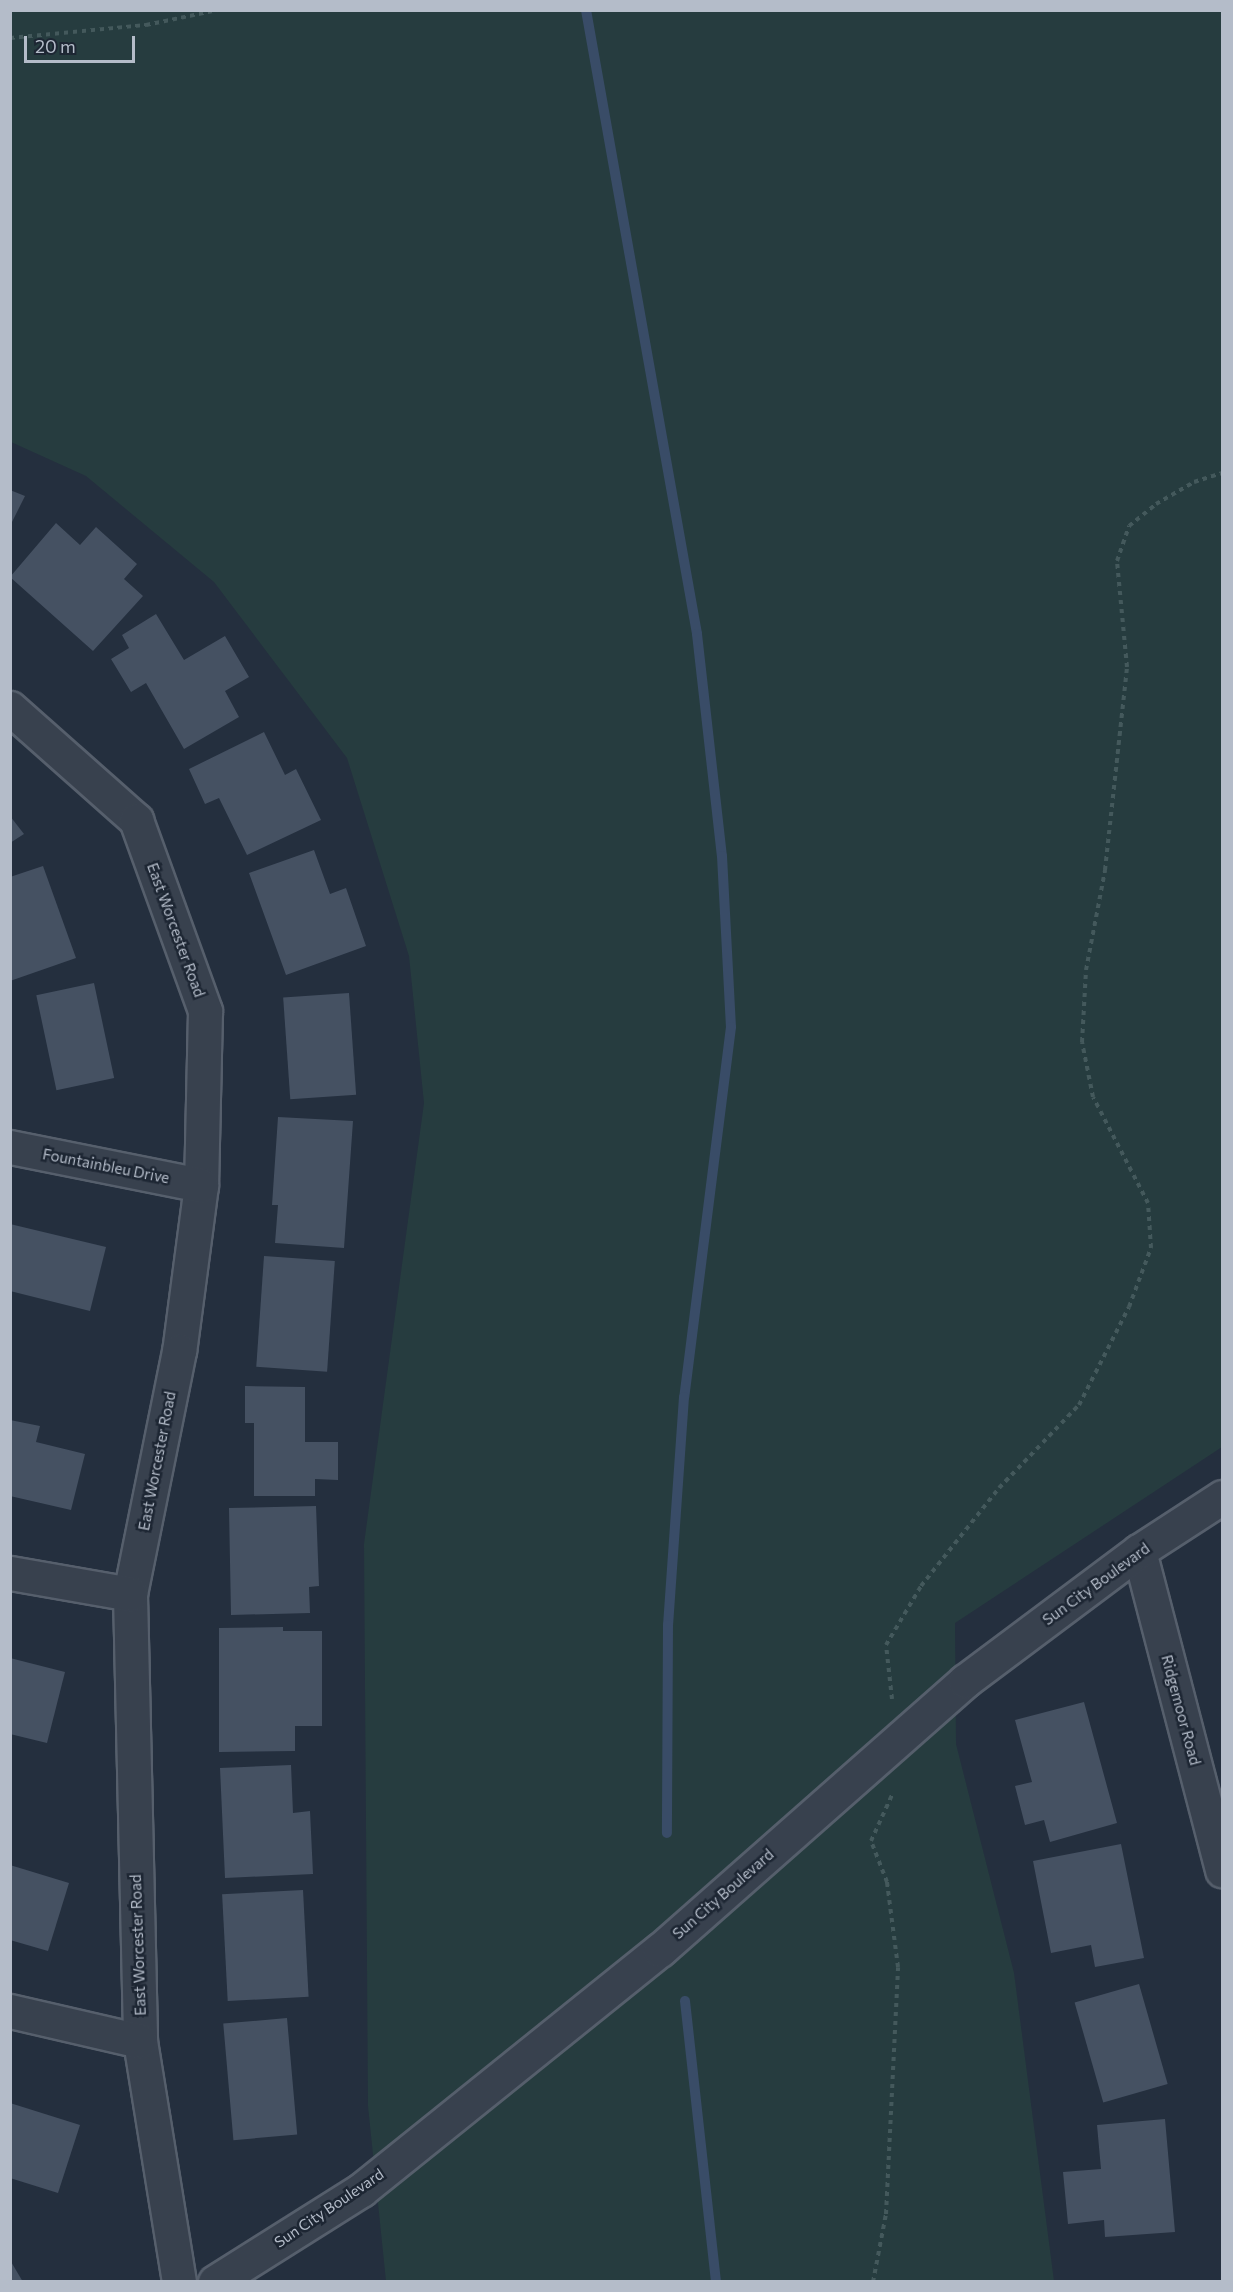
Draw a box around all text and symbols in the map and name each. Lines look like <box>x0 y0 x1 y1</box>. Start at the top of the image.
scale bar <box>27 24 138 62</box>
text: 20 m <box>35 35 76 57</box>
street label: East Worcester Road <box>143 860 209 1000</box>
street label: Fountainbleu Drive <box>41 1145 171 1187</box>
street label: East Worcester Road <box>135 1390 179 1532</box>
street label: Sun City Boulevard <box>1039 1539 1153 1629</box>
street label: Ridgemoor Road <box>1158 1653 1204 1767</box>
street label: Sun City Boulevard <box>669 1845 777 1943</box>
street label: East Worcester Road <box>127 1874 149 2016</box>
street label: Sun City Boulevard <box>271 2165 387 2251</box>

